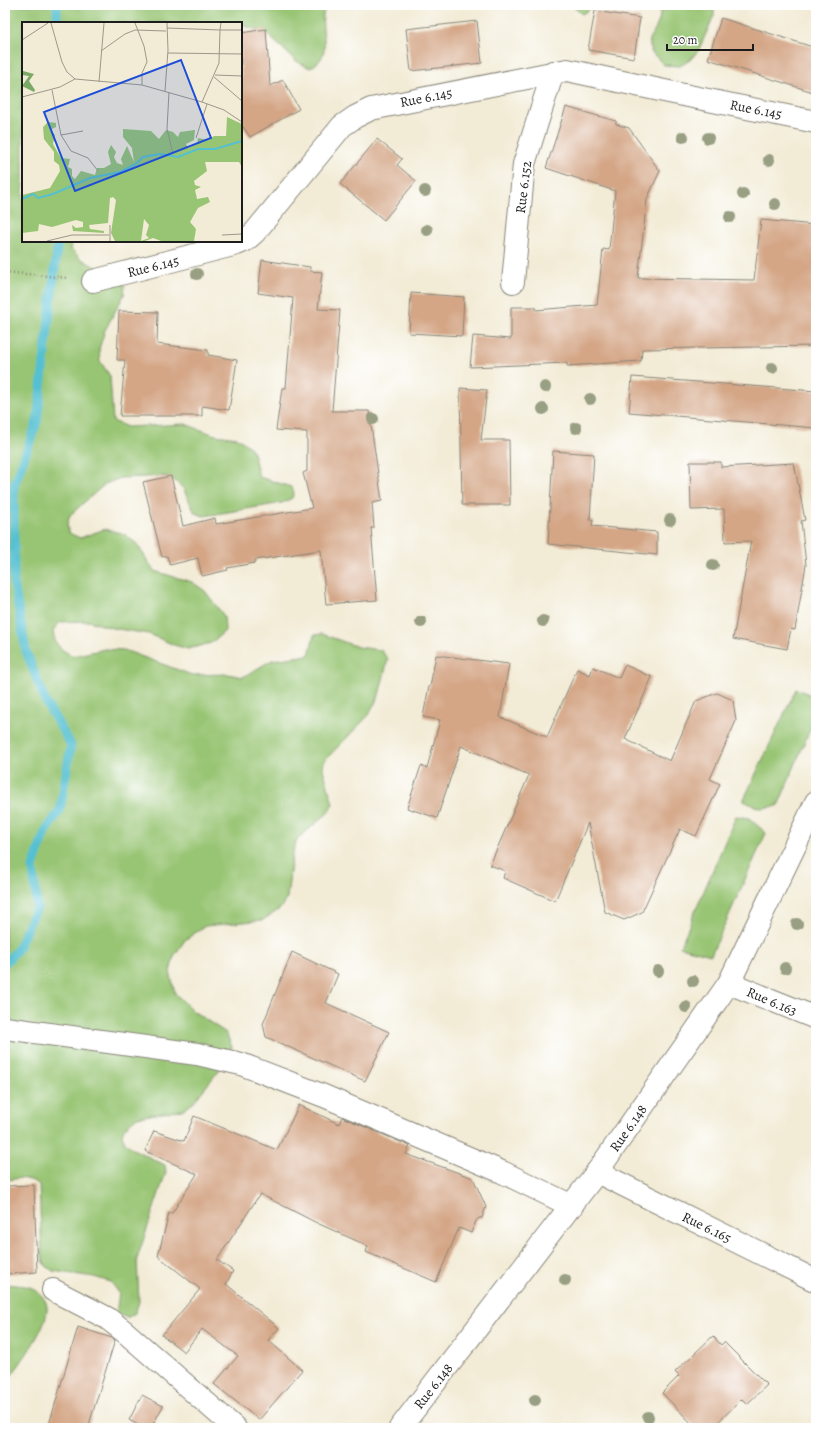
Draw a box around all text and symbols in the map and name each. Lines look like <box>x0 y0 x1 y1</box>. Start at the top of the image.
inset map <box>22 22 242 242</box>
scale bar <box>667 26 753 52</box>
text: 20 m <box>673 32 697 48</box>
street label: Rue 6.145 <box>398 83 454 112</box>
street label: Rue 6.145 <box>728 95 784 124</box>
street label: Rue 6.152 <box>511 159 536 214</box>
street label: Rue 6.145 <box>125 251 181 282</box>
street label: Rue 6.163 <box>744 982 800 1021</box>
street label: Rue 6.148 <box>605 1101 652 1156</box>
street label: Rue 6.165 <box>679 1207 735 1248</box>
street label: Rue 6.148 <box>409 1359 457 1413</box>

